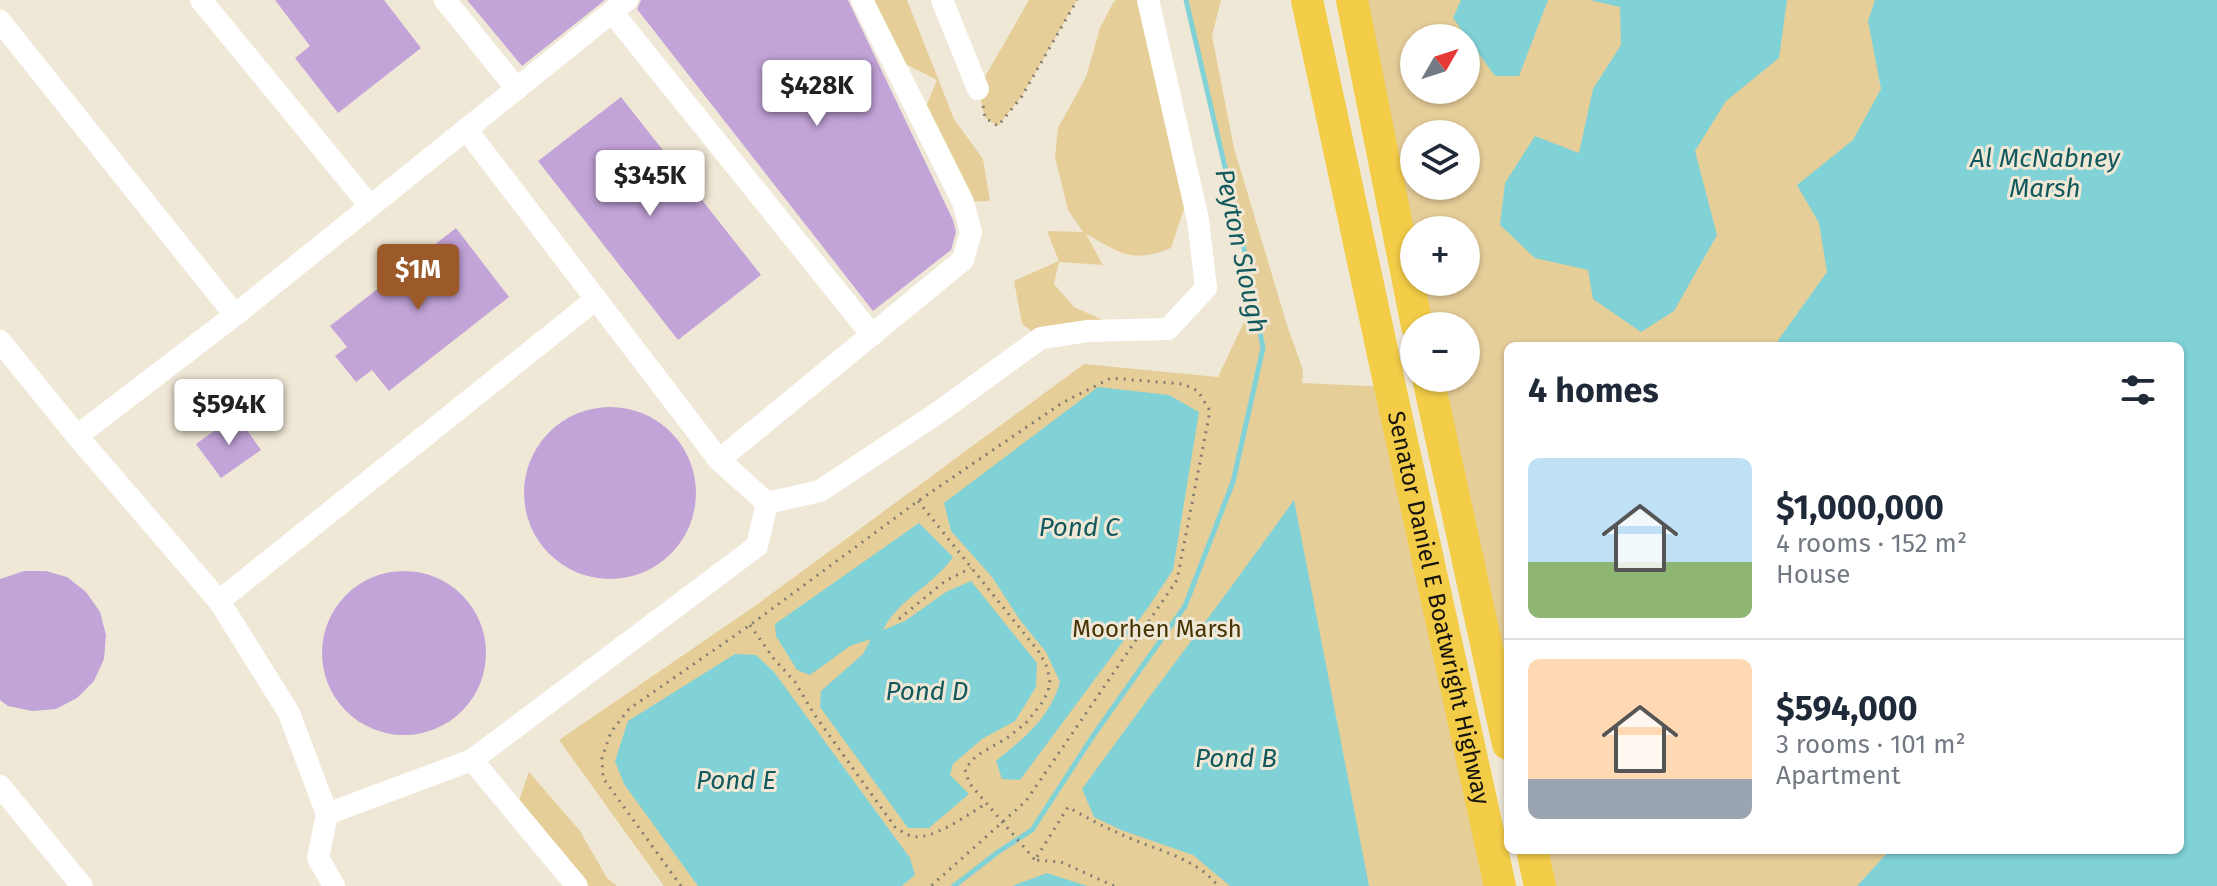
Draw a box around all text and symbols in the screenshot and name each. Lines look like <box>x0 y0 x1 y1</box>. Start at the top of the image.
north arrow <box>1400 24 1480 104</box>
map controls <box>1400 24 1480 392</box>
pin: $428K <box>761 60 873 128</box>
text: $428K <box>780 70 854 101</box>
button: layers <box>1400 120 1480 200</box>
water label: Al McNabney Marsh <box>1969 143 2121 204</box>
pin: $345K <box>594 150 706 218</box>
text: $345K <box>614 160 686 191</box>
water label: Peyton Slough <box>1208 166 1274 336</box>
button: + <box>1400 216 1480 296</box>
pin: $1M <box>379 244 457 312</box>
text: $1M <box>395 254 441 285</box>
button: − <box>1400 312 1480 392</box>
icon: filters <box>2116 368 2160 412</box>
text: 4 homes <box>1528 370 1659 411</box>
pin: $594K <box>173 379 285 447</box>
text: $594K <box>192 389 266 420</box>
street label: Senator Daniel E Boatwright Highway <box>1382 408 1496 808</box>
text: $1,000,000 <box>1776 487 1944 528</box>
icon: home <box>1592 490 1688 586</box>
water label: Pond C <box>1039 512 1121 543</box>
text: 4 rooms · 152 m² <box>1776 528 1967 559</box>
text: House <box>1776 559 1850 590</box>
park label: Moorhen Marsh <box>1072 615 1242 643</box>
water label: Pond D <box>886 676 968 707</box>
text: $594,000 <box>1776 688 1918 729</box>
icon: home <box>1592 691 1688 787</box>
text: 3 rooms · 101 m² <box>1776 729 1966 760</box>
water label: Pond B <box>1195 743 1277 774</box>
text: Apartment <box>1776 760 1901 791</box>
water label: Pond E <box>696 765 776 796</box>

